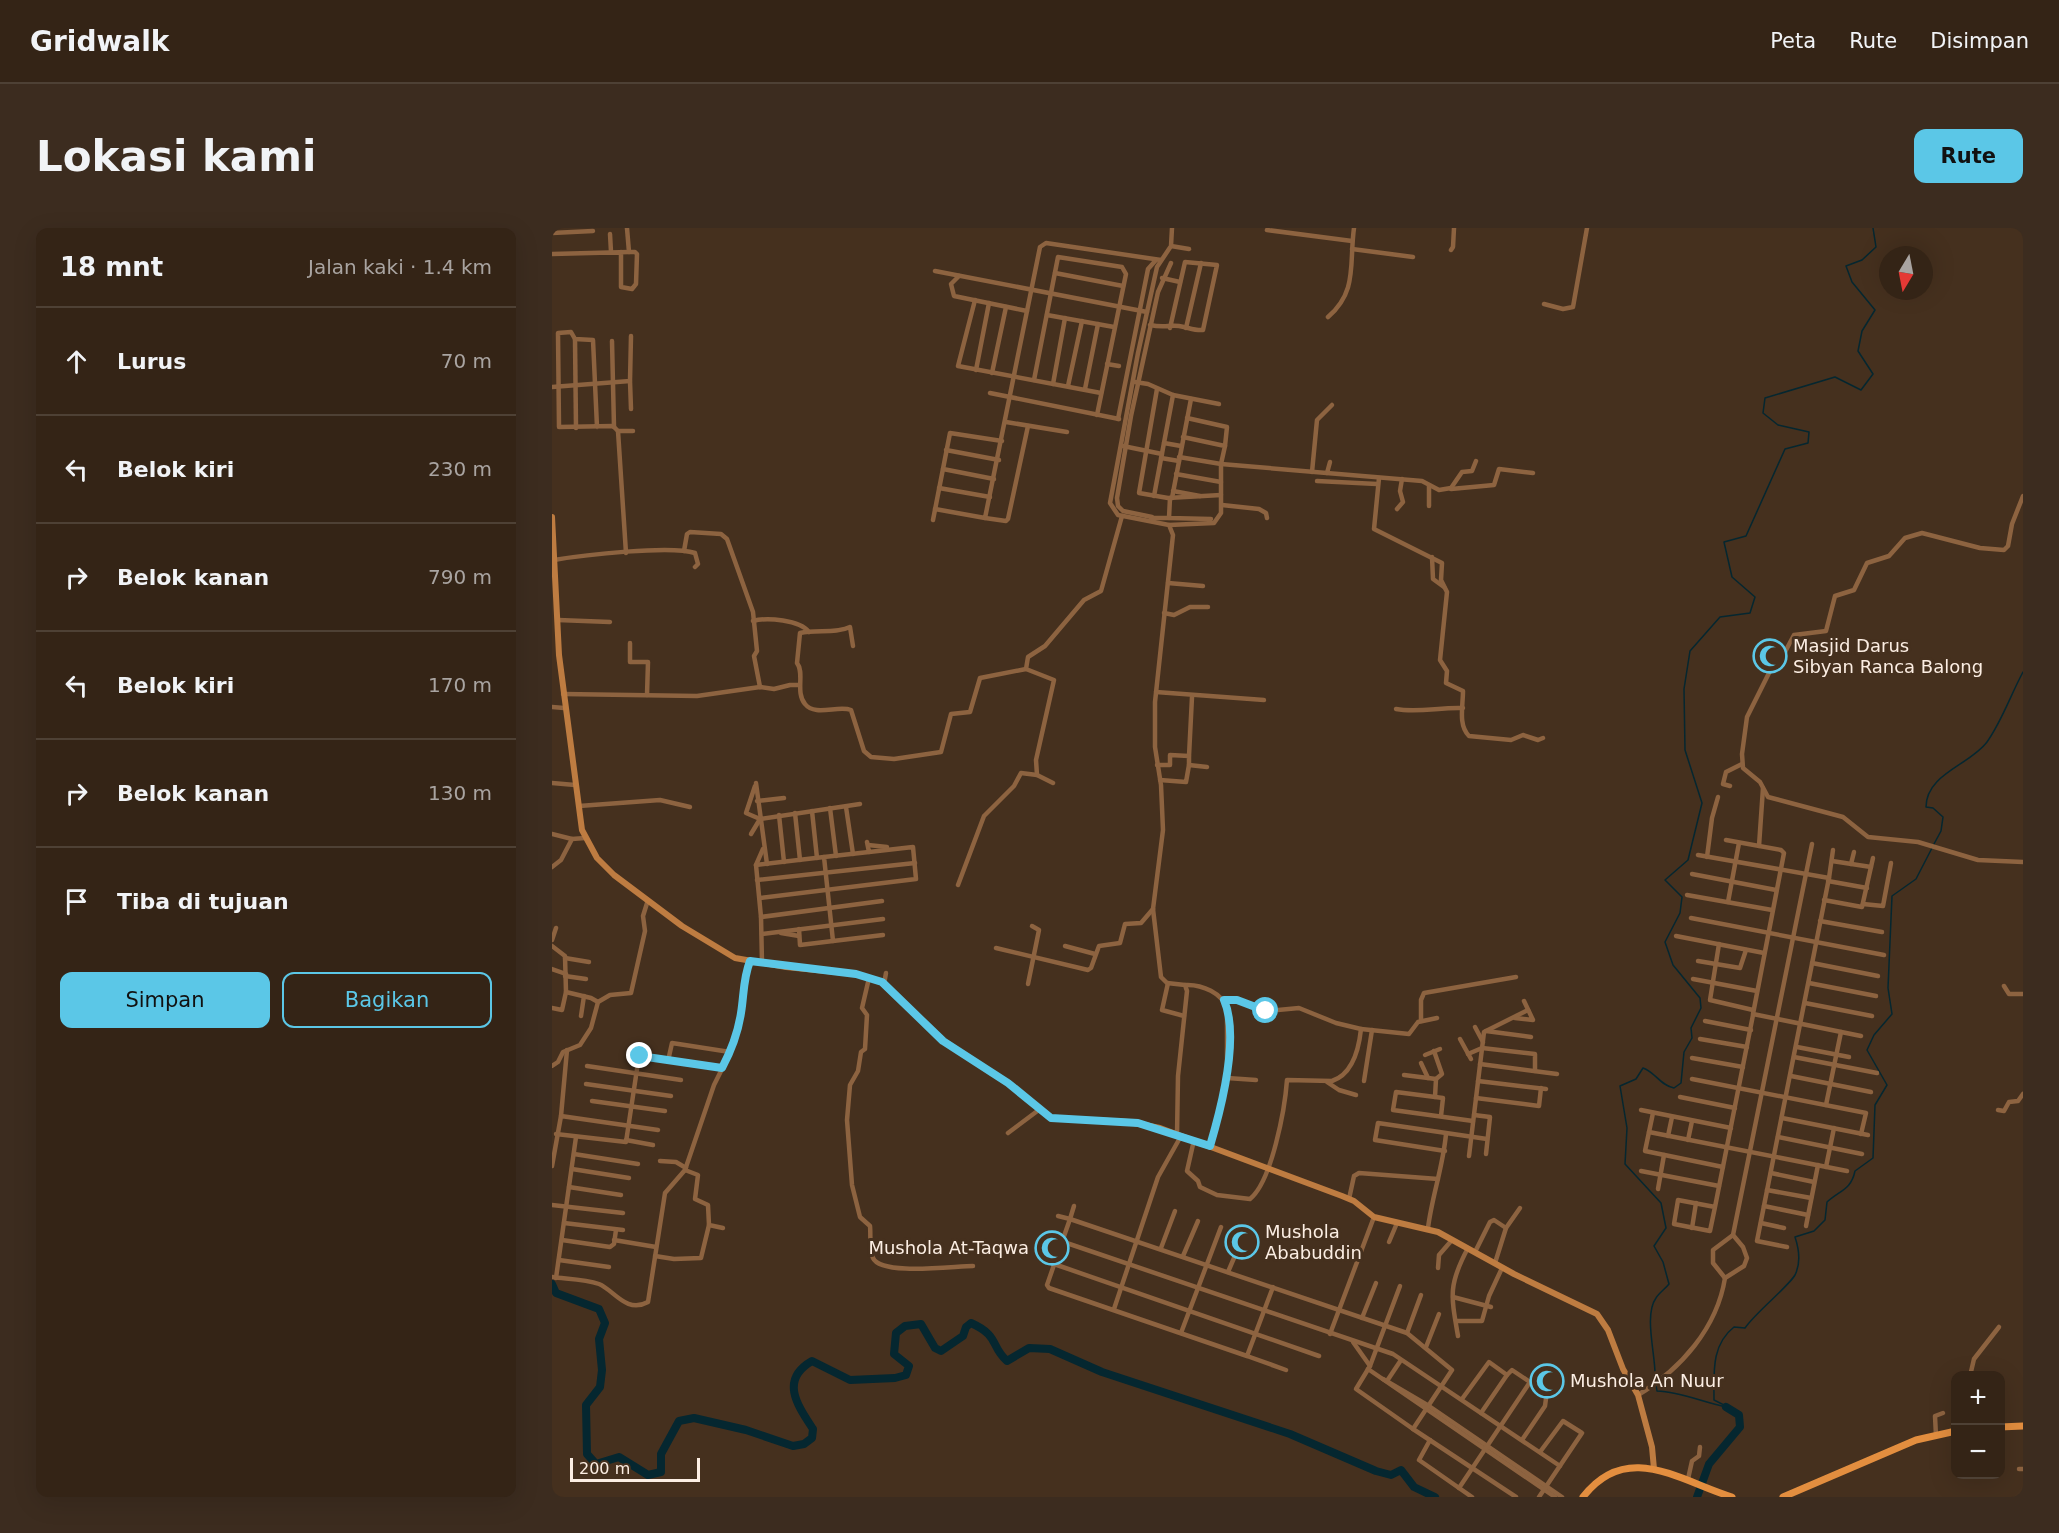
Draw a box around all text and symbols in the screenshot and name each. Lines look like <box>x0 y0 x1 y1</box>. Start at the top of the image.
text: Gridwalk <box>30 25 169 58</box>
text: Peta <box>1770 29 1816 53</box>
text: Rute <box>1849 29 1897 53</box>
text: Disimpan <box>1930 29 2029 53</box>
button: Rute <box>1914 129 2023 183</box>
text: Lokasi kami <box>36 132 316 181</box>
north arrow <box>1879 246 1933 300</box>
text: 18 mnt <box>60 252 163 282</box>
text: Jalan kaki · 1.4 km <box>308 255 492 279</box>
icon: ahead <box>60 345 93 378</box>
text: Lurus <box>117 349 186 374</box>
text: 70 m <box>441 349 492 373</box>
icon: left <box>60 453 93 486</box>
text: Belok kiri <box>117 457 234 482</box>
text: 230 m <box>428 457 492 481</box>
icon: right <box>60 561 93 594</box>
text: Belok kanan <box>117 565 269 590</box>
text: 790 m <box>428 565 492 589</box>
place label: Masjid Darus Sibyan Ranca Balong <box>1793 635 1983 677</box>
mosque icon: Masjid Darus Sibyan Ranca Balong <box>1752 638 1788 674</box>
icon: left <box>60 669 93 702</box>
text: Belok kiri <box>117 673 234 698</box>
text: 170 m <box>428 673 492 697</box>
icon: right <box>60 777 93 810</box>
text: Belok kanan <box>117 781 269 806</box>
text: 130 m <box>428 781 492 805</box>
icon: arrive <box>60 885 93 918</box>
text: Tiba di tujuan <box>117 889 289 914</box>
button: Simpan <box>60 972 270 1028</box>
button: Bagikan <box>282 972 492 1028</box>
route start <box>1252 997 1278 1023</box>
route end <box>626 1042 652 1068</box>
place label: Mushola Ababuddin <box>1265 1221 1362 1263</box>
mosque icon: Mushola Ababuddin <box>1224 1224 1260 1260</box>
mosque icon: Mushola At-Taqwa <box>1034 1230 1070 1266</box>
place label: Mushola At-Taqwa <box>868 1237 1029 1258</box>
mosque icon: Mushola An Nuur <box>1529 1363 1565 1399</box>
place label: Mushola An Nuur <box>1570 1370 1724 1391</box>
map controls <box>1951 1371 2005 1479</box>
button: + <box>1951 1371 2005 1425</box>
button: − <box>1951 1425 2005 1479</box>
scale bar <box>570 1455 700 1482</box>
text: 200 m <box>579 1459 630 1478</box>

